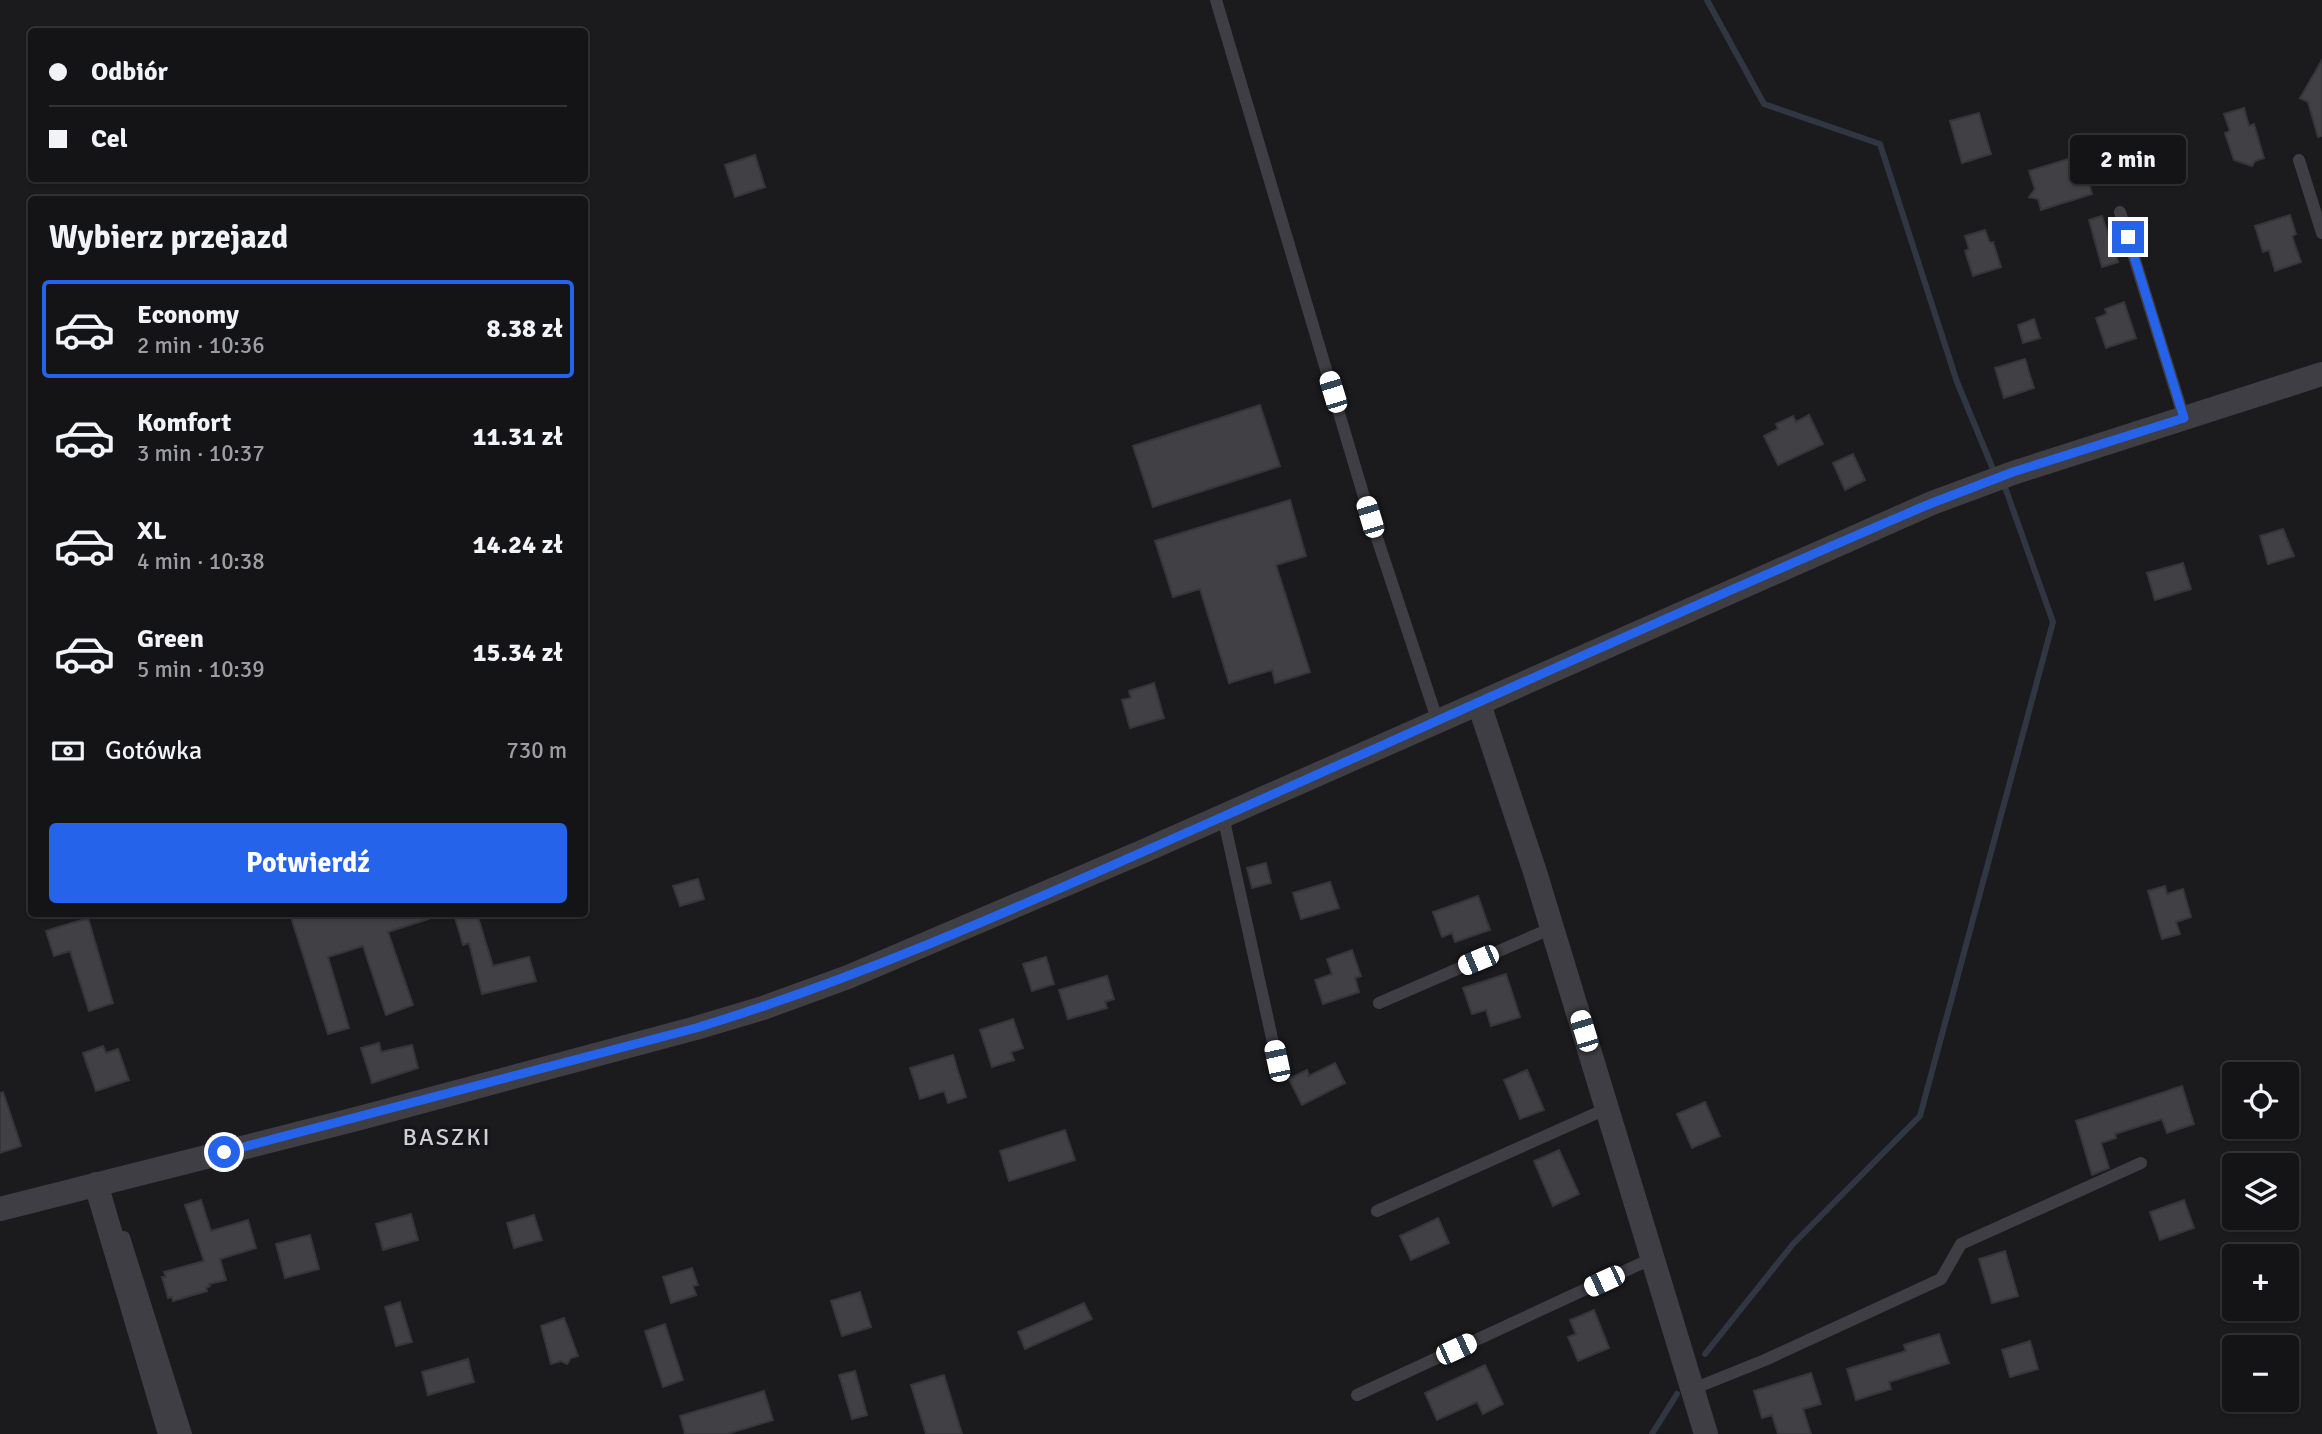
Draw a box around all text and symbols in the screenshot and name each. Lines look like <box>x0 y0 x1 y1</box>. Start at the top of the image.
text: Odbiór <box>91 56 168 88</box>
text: Cel <box>91 123 128 155</box>
callout: 2 min <box>2070 135 2186 184</box>
text: 2 min <box>2100 145 2156 174</box>
text: Wybierz przejazd <box>49 218 288 257</box>
route end <box>2112 221 2144 253</box>
icon: car <box>53 298 116 361</box>
text: Economy <box>137 299 239 331</box>
text: 8.38 zł <box>487 313 563 345</box>
text: 2 min · 10:36 <box>137 331 265 360</box>
car <box>1317 369 1350 415</box>
icon: car <box>53 406 116 469</box>
text: Komfort <box>137 407 231 439</box>
text: 11.31 zł <box>472 421 563 453</box>
text: 3 min · 10:37 <box>137 439 265 468</box>
car <box>1354 494 1387 540</box>
icon: car <box>53 514 116 577</box>
text: XL <box>137 515 167 547</box>
text: 14.24 zł <box>472 529 563 561</box>
text: 4 min · 10:38 <box>137 547 265 576</box>
icon: car <box>53 622 116 685</box>
text: Green <box>137 623 204 655</box>
text: 15.34 zł <box>472 637 563 669</box>
text: 5 min · 10:39 <box>137 655 265 684</box>
icon: cash <box>49 732 87 770</box>
text: Gotówka <box>105 735 202 767</box>
text: 730 m <box>506 736 567 765</box>
button: Potwierdź <box>49 823 567 903</box>
car <box>1455 942 1502 978</box>
car <box>1568 1008 1601 1054</box>
car <box>1263 1038 1292 1084</box>
map controls <box>2222 1062 2299 1412</box>
button: locate <box>2222 1062 2299 1139</box>
district label: BASZKI <box>402 1122 492 1152</box>
route start <box>208 1136 240 1168</box>
button: layers <box>2222 1153 2299 1230</box>
button: + <box>2222 1244 2299 1321</box>
car <box>1581 1263 1628 1299</box>
car <box>1433 1331 1480 1367</box>
button: − <box>2222 1335 2299 1412</box>

